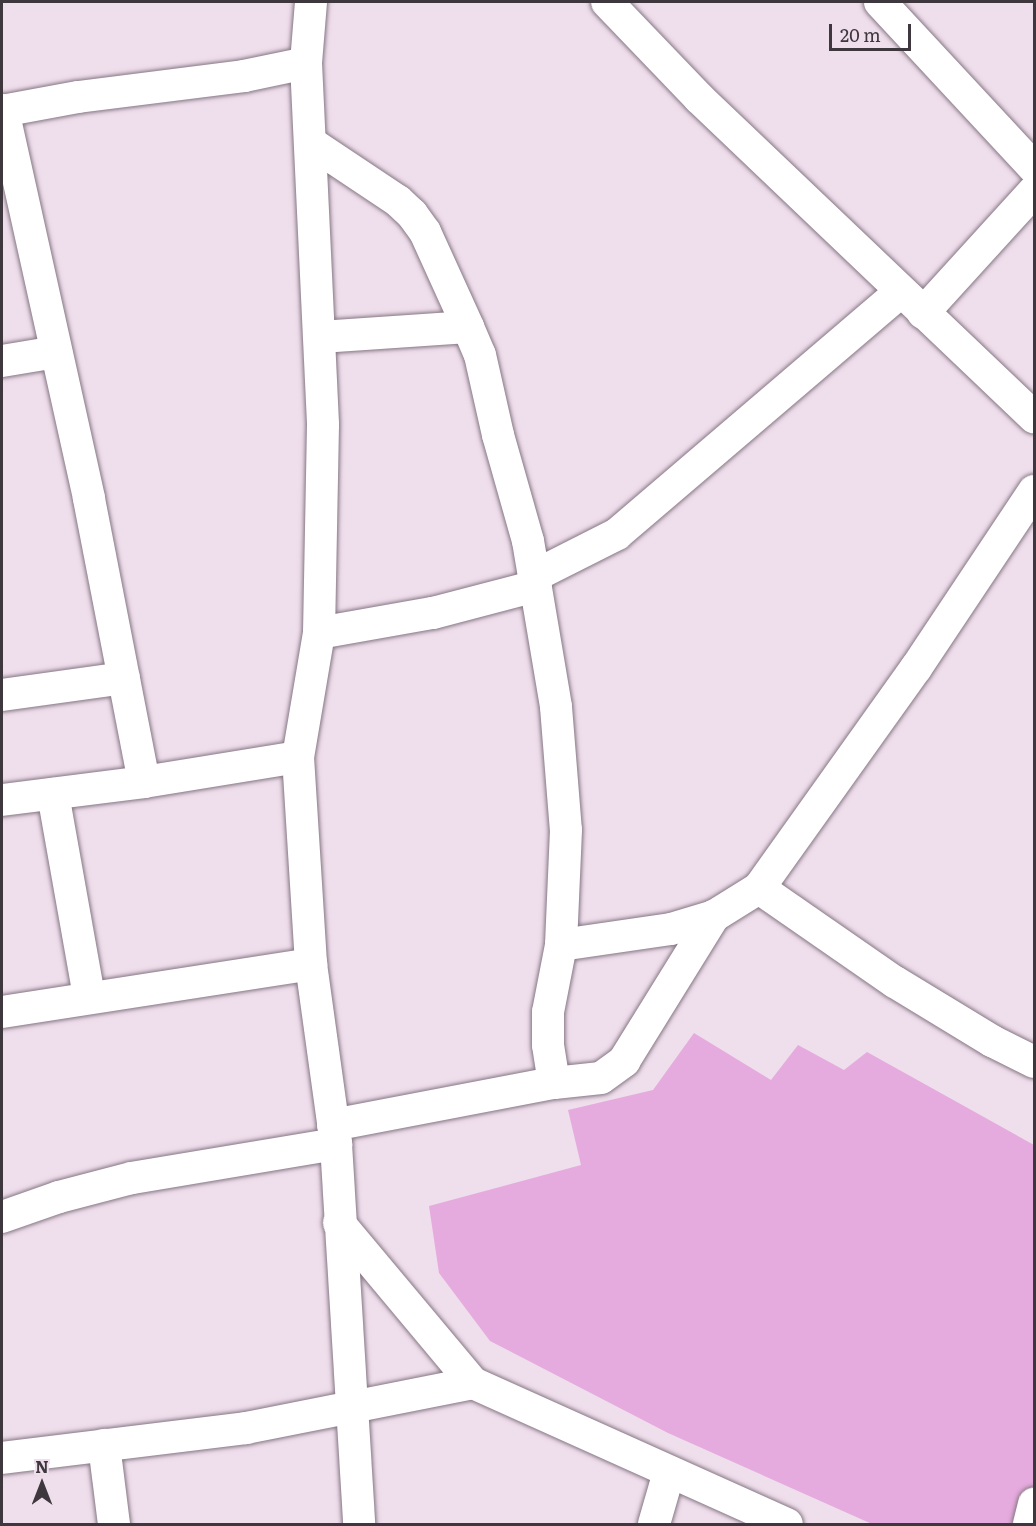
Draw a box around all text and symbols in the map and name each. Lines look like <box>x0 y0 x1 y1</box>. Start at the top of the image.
scale bar <box>832 12 914 50</box>
text: 20 m <box>840 21 881 48</box>
north arrow <box>12 1454 72 1514</box>
text: N <box>35 1454 49 1478</box>

